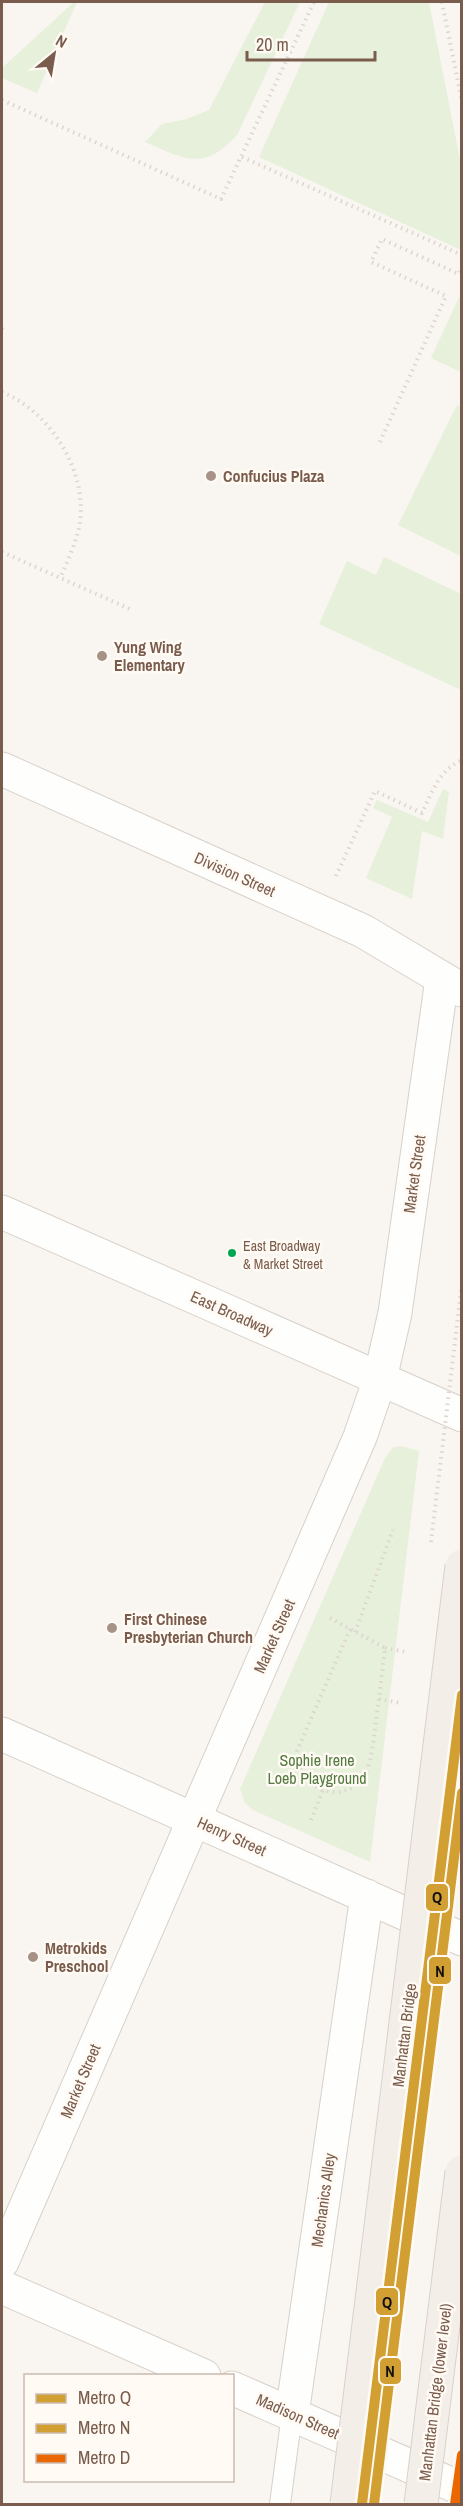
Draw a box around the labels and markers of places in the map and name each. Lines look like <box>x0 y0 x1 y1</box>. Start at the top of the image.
place label: Confucius Plaza <box>223 465 325 487</box>
marker: Confucius Plaza <box>204 469 218 483</box>
place label: Yung Wing Elementary <box>114 636 185 676</box>
marker: Yung Wing Elementary <box>95 649 109 663</box>
place label: East Broadway & Market Street <box>243 1237 323 1273</box>
marker: East Broadway & Market Street <box>226 1247 238 1259</box>
place label: First Chinese Presbyterian Church <box>124 1608 253 1648</box>
marker: First Chinese Presbyterian Church <box>105 1621 119 1635</box>
place label: Metrokids Preschool <box>45 1937 108 1977</box>
marker: Metrokids Preschool <box>26 1950 40 1964</box>

